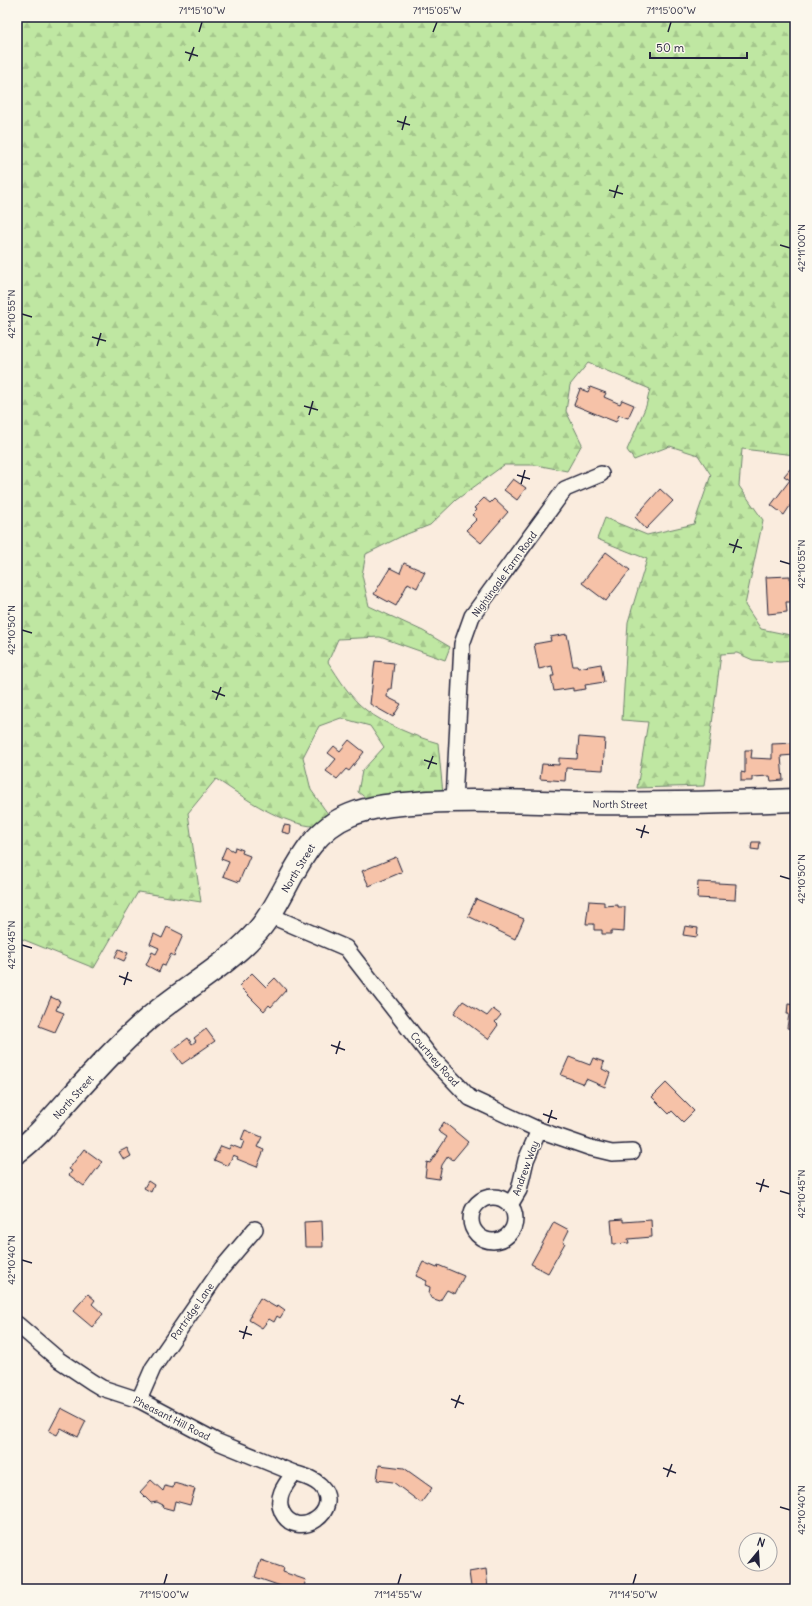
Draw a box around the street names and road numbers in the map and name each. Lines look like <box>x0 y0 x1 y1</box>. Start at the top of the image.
street label: Nightingale Farm Road <box>469 529 540 620</box>
street label: North Street <box>593 798 648 811</box>
street label: North Street <box>279 841 318 895</box>
street label: Courtney Road <box>407 1029 462 1089</box>
street label: North Street <box>50 1072 97 1122</box>
street label: Andrew Way <box>510 1139 541 1197</box>
street label: Partridge Lane <box>168 1280 217 1342</box>
street label: Pheasant Hill Road <box>131 1394 212 1443</box>

